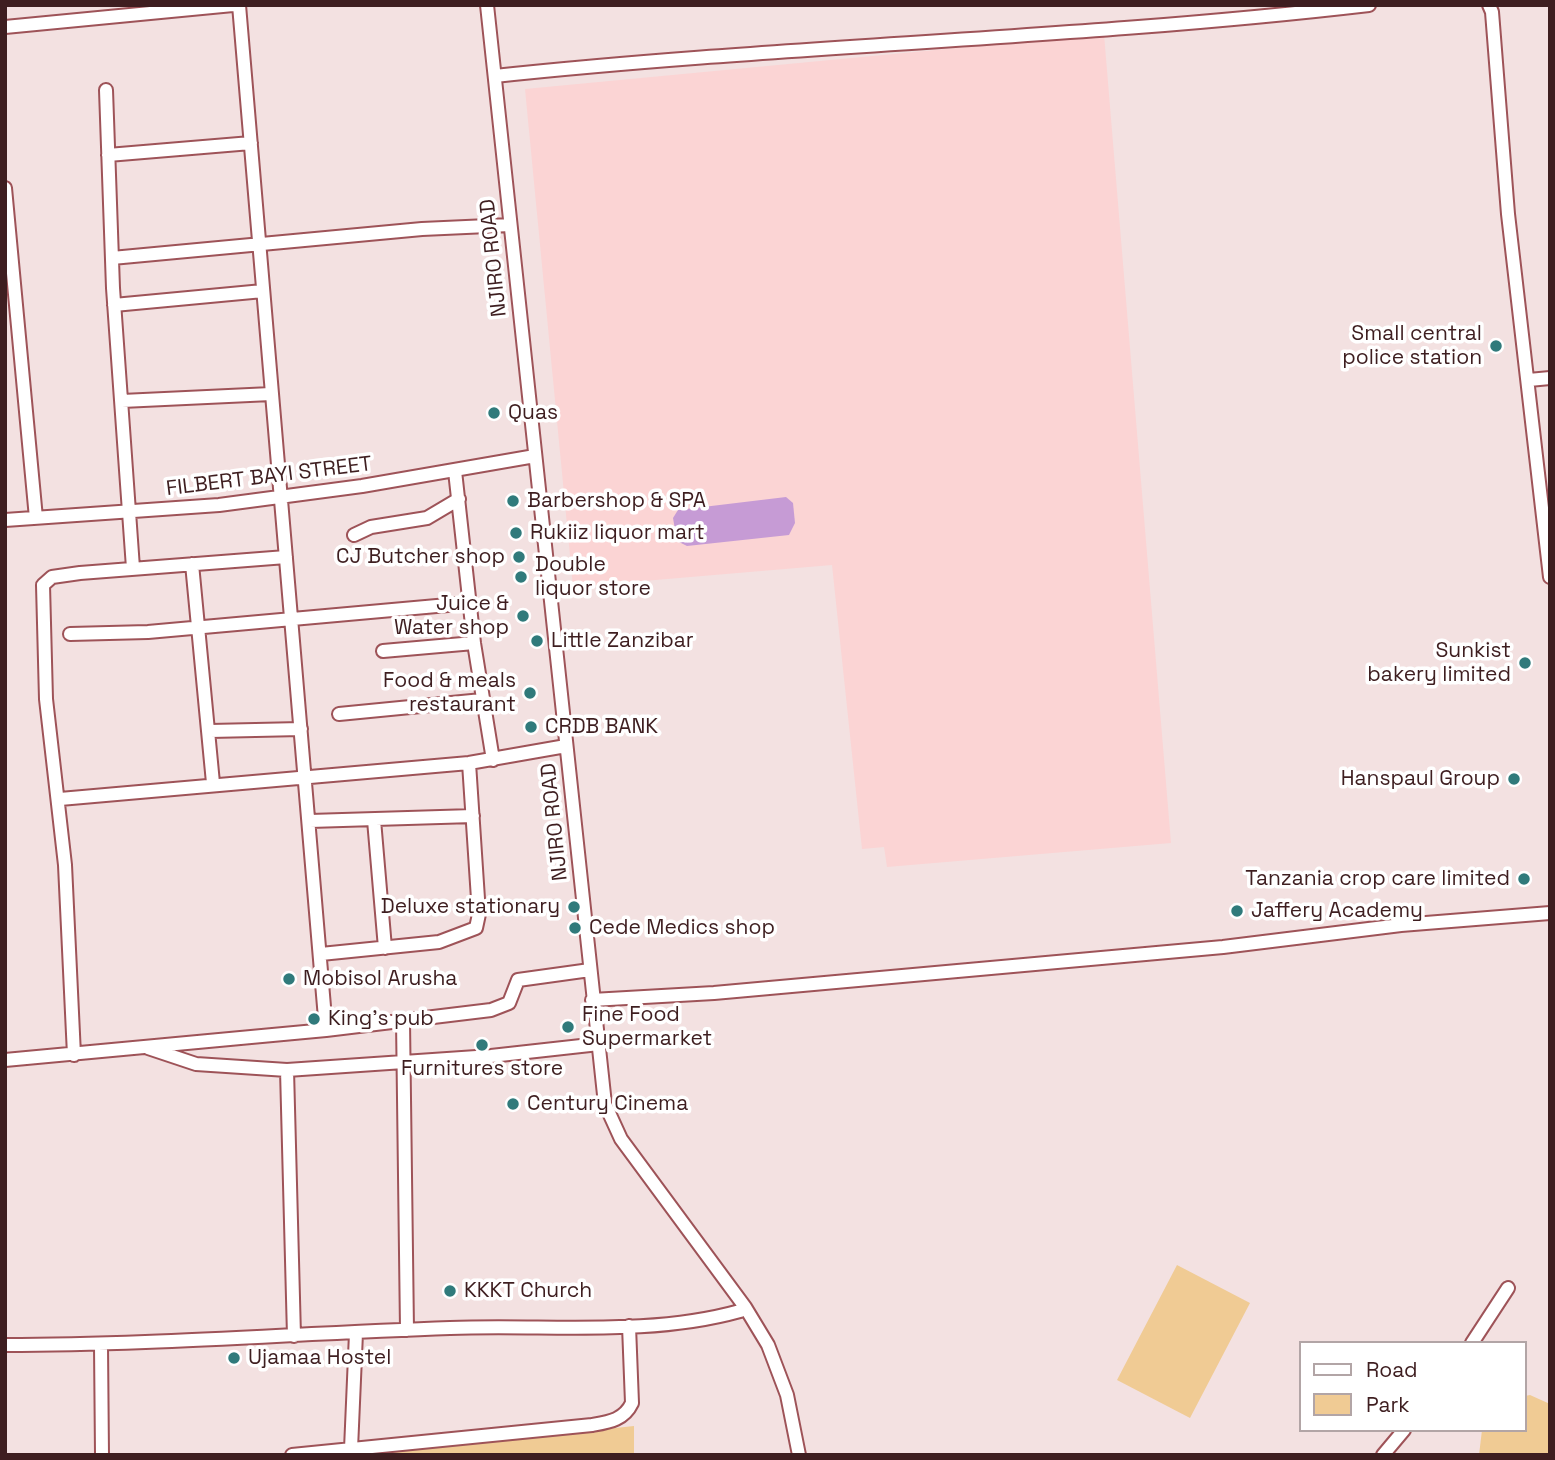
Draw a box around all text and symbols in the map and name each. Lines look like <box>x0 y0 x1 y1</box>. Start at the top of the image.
street label: NJIRO ROAD <box>475 198 513 318</box>
place label: Small central police station <box>1342 321 1482 371</box>
marker: Small central police station <box>1488 338 1504 354</box>
place label: Quas <box>508 400 558 426</box>
marker: Quas <box>486 405 502 421</box>
street label: FILBERT BAYI STREET <box>165 452 373 502</box>
place label: Barbershop & SPA <box>527 488 706 514</box>
marker: Barbershop & SPA <box>505 493 521 509</box>
place label: Rukiiz liquor mart <box>530 520 705 546</box>
marker: Rukiiz liquor mart <box>508 525 524 541</box>
place label: CJ Butcher shop <box>336 544 505 570</box>
marker: CJ Butcher shop <box>511 549 527 565</box>
place label: Double liquor store <box>535 552 651 602</box>
marker: Double liquor store <box>513 569 529 585</box>
place label: Juice & Water shop <box>394 591 509 641</box>
marker: Juice & Water shop <box>515 608 531 624</box>
place label: Little Zanzibar <box>551 628 694 654</box>
marker: Little Zanzibar <box>529 633 545 649</box>
place label: Sunkist bakery limited <box>1367 638 1511 688</box>
marker: Sunkist bakery limited <box>1517 655 1533 671</box>
place label: Food & meals restaurant <box>383 668 516 718</box>
marker: Food & meals restaurant <box>522 685 538 701</box>
place label: CRDB BANK <box>545 714 658 740</box>
marker: CRDB BANK <box>523 719 539 735</box>
street label: NJIRO ROAD <box>536 762 574 882</box>
place label: Hanspaul Group <box>1341 766 1500 792</box>
marker: Hanspaul Group <box>1506 771 1522 787</box>
place label: Tanzania crop care limited <box>1245 866 1510 892</box>
marker: Tanzania crop care limited <box>1516 871 1532 887</box>
place label: Deluxe stationary <box>381 894 560 920</box>
place label: Jaffery Academy <box>1251 898 1423 924</box>
marker: Deluxe stationary <box>566 899 582 915</box>
marker: Jaffery Academy <box>1229 903 1245 919</box>
place label: Cede Medics shop <box>589 915 775 941</box>
marker: Cede Medics shop <box>567 920 583 936</box>
place label: Mobisol Arusha <box>303 966 457 992</box>
marker: Mobisol Arusha <box>281 971 297 987</box>
place label: Fine Food Supermarket <box>582 1002 712 1052</box>
place label: King's pub <box>328 1006 434 1032</box>
marker: King's pub <box>306 1011 322 1027</box>
marker: Fine Food Supermarket <box>560 1019 576 1035</box>
marker: Furnitures store <box>474 1037 490 1053</box>
place label: Furnitures store <box>401 1056 563 1082</box>
place label: Century Cinema <box>527 1091 688 1117</box>
marker: Century Cinema <box>505 1096 521 1112</box>
place label: KKKT Church <box>464 1278 592 1304</box>
marker: KKKT Church <box>442 1283 458 1299</box>
legend <box>1300 1341 1527 1432</box>
place label: Ujamaa Hostel <box>248 1345 391 1371</box>
marker: Ujamaa Hostel <box>226 1350 242 1366</box>
text: Road <box>1366 1356 1418 1383</box>
text: Park <box>1366 1391 1410 1418</box>

